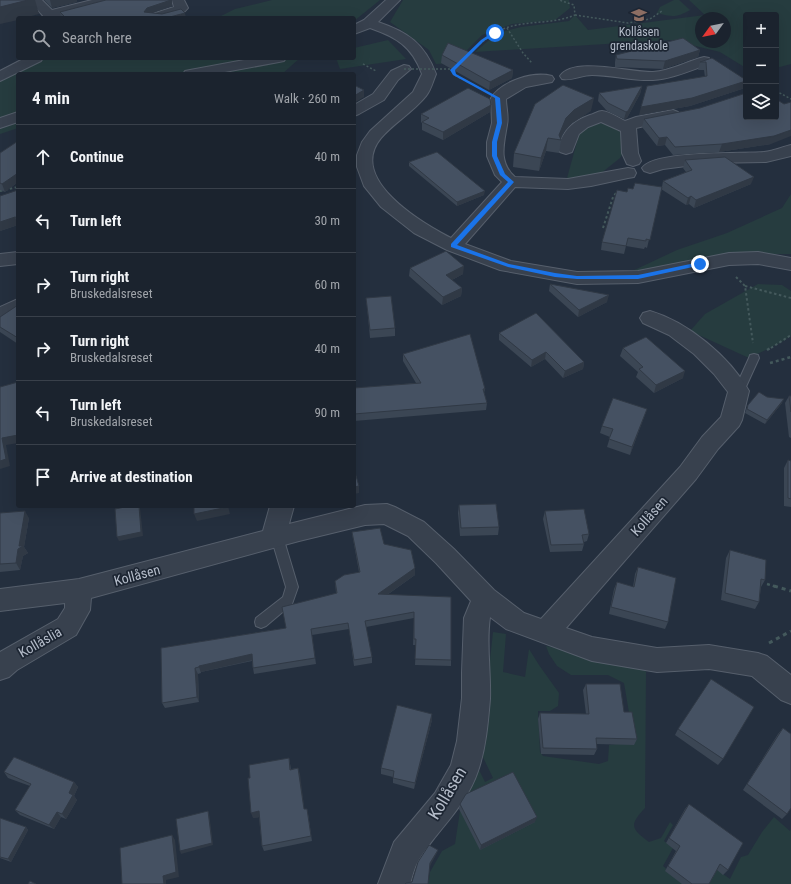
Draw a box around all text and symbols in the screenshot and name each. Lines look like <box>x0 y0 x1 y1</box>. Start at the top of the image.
school or university icon: Kollåsen grendaskole <box>630 6 648 24</box>
north arrow <box>695 12 731 48</box>
map controls <box>743 12 779 120</box>
button: + <box>743 12 779 48</box>
search box <box>16 16 356 60</box>
route start <box>486 24 504 42</box>
place label: Kollåsen grendaskole <box>610 25 668 53</box>
icon: search <box>30 27 52 49</box>
text: Search here <box>62 29 132 47</box>
button: − <box>743 48 779 84</box>
button: layers <box>743 84 779 120</box>
text: 4 min <box>32 88 70 108</box>
text: Walk · 260 m <box>274 91 340 106</box>
icon: ahead <box>32 146 54 168</box>
text: Continue <box>70 148 124 166</box>
text: 40 m <box>314 149 340 164</box>
icon: left <box>32 210 54 232</box>
text: Turn left <box>70 212 121 230</box>
text: 30 m <box>314 213 340 228</box>
route end <box>691 255 709 273</box>
text: Turn right <box>70 268 129 286</box>
icon: right <box>32 274 54 296</box>
text: 60 m <box>314 277 340 292</box>
text: Bruskedalsreset <box>70 286 153 301</box>
text: Turn right <box>70 332 129 350</box>
icon: right <box>32 338 54 360</box>
text: 40 m <box>314 341 340 356</box>
text: Bruskedalsreset <box>70 350 153 365</box>
text: Turn left <box>70 396 121 414</box>
icon: left <box>32 402 54 424</box>
text: 90 m <box>314 405 340 420</box>
text: Bruskedalsreset <box>70 414 153 429</box>
icon: arrive <box>32 466 54 488</box>
text: Arrive at destination <box>70 468 193 486</box>
street label: Kollåsen <box>627 493 671 539</box>
street label: Kollåsen <box>112 561 162 589</box>
street label: Kollåslia <box>16 623 64 661</box>
street label: Kollåsen <box>424 763 470 823</box>

